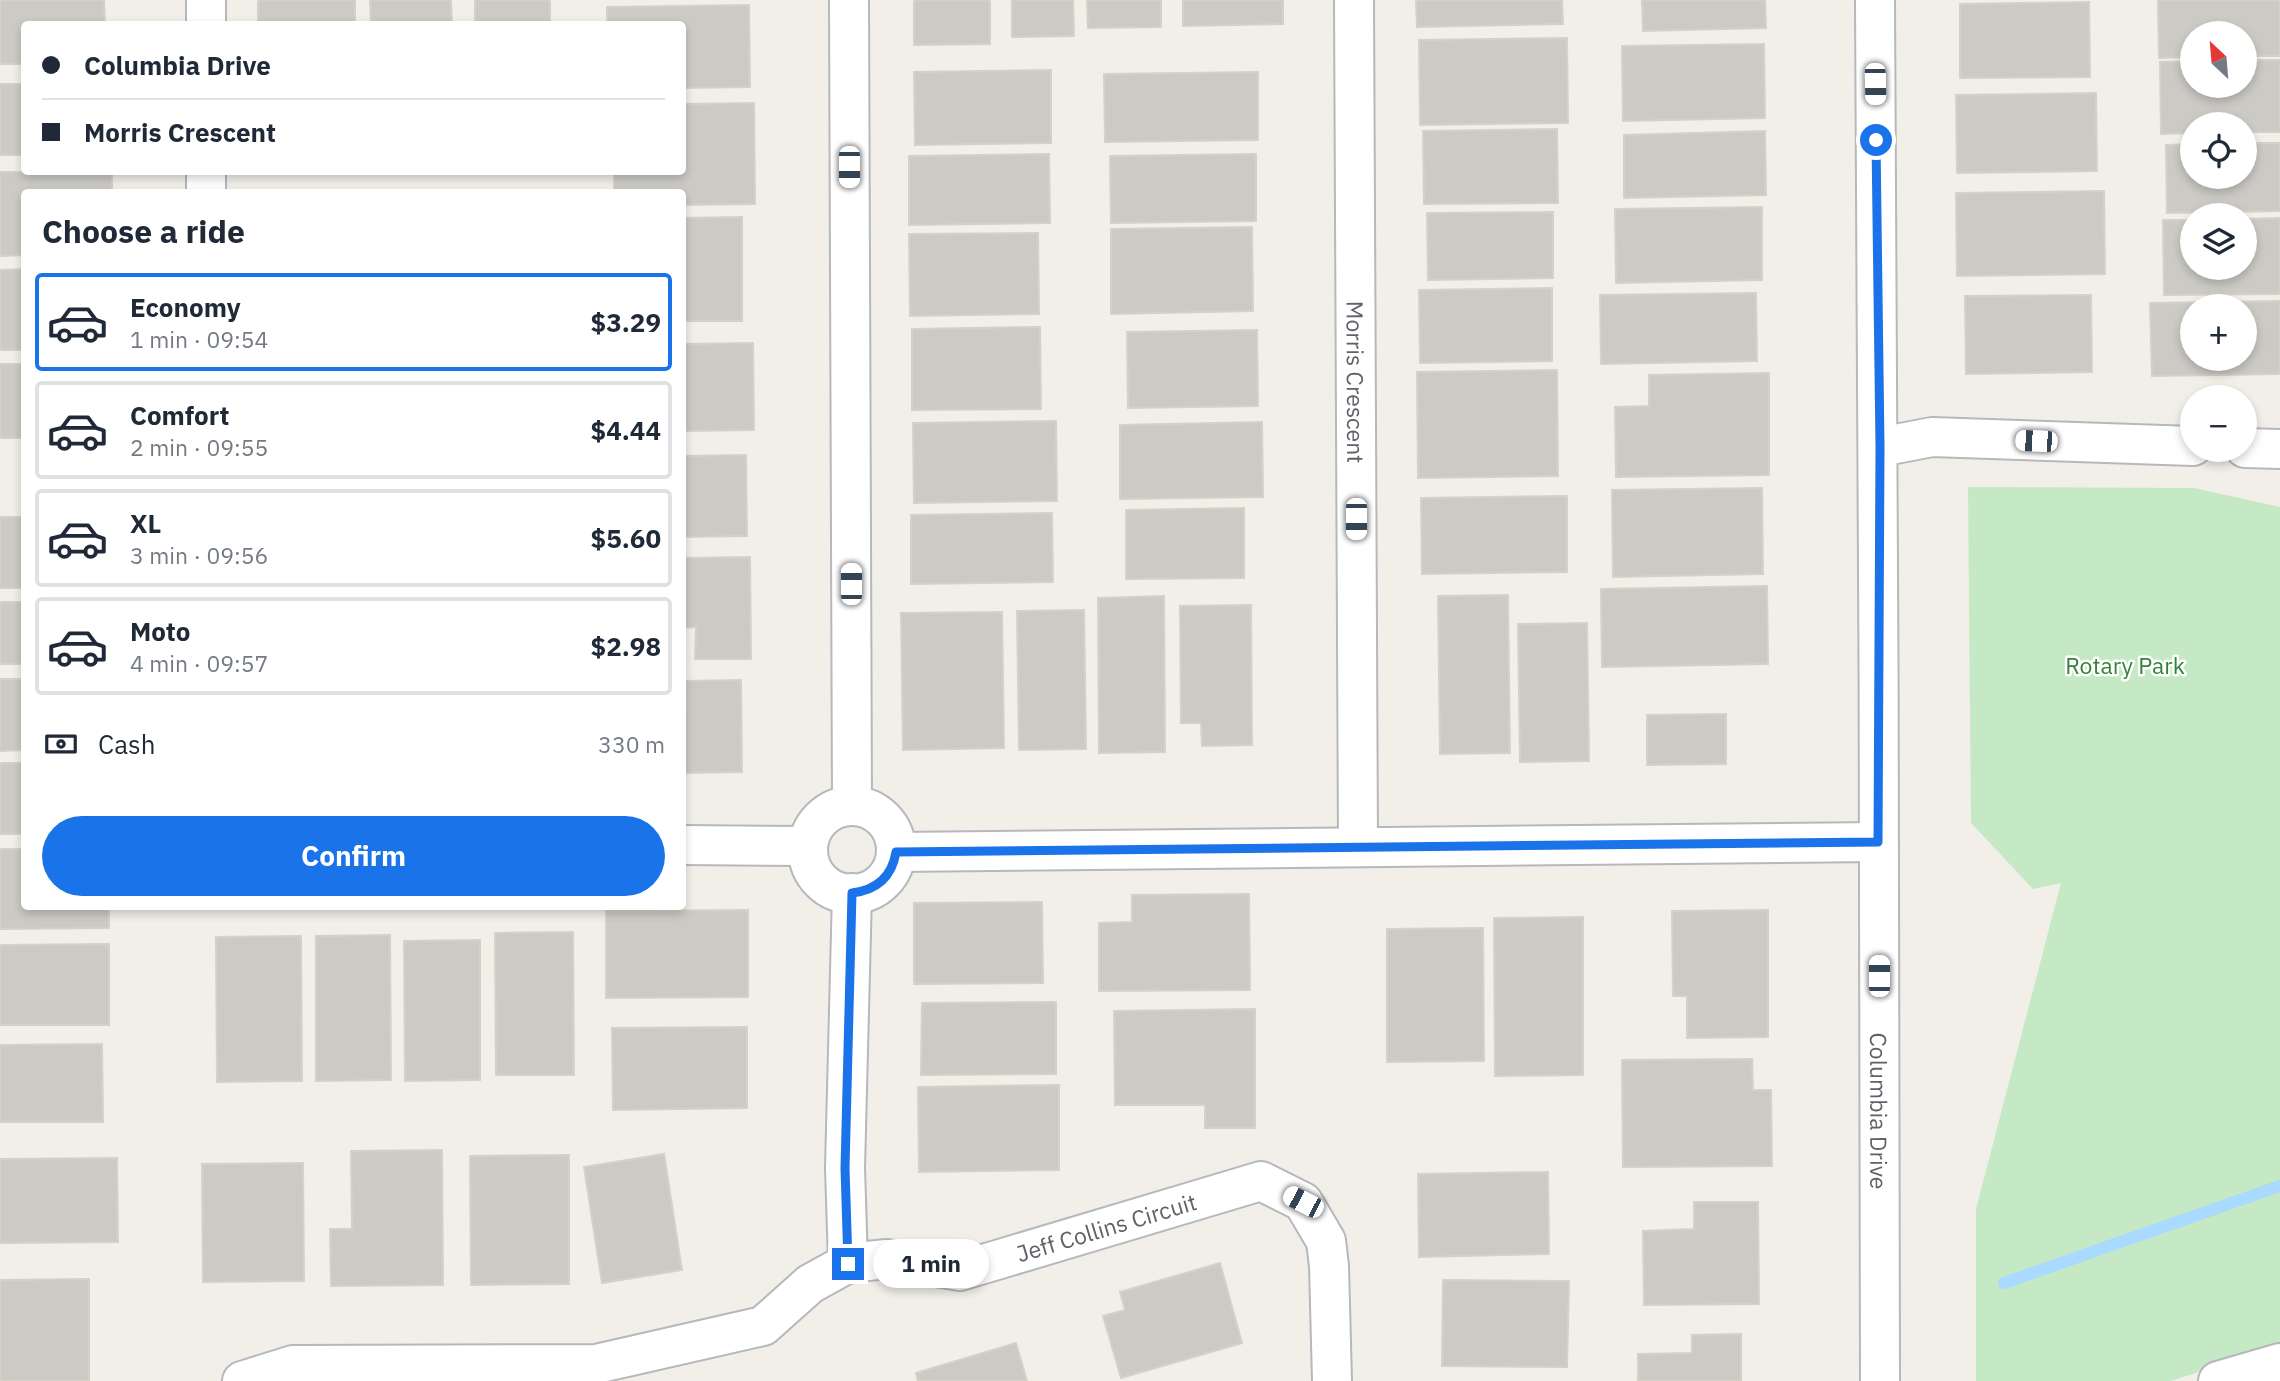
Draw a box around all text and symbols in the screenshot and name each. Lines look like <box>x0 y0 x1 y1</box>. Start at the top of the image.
north arrow <box>2180 21 2258 98</box>
map controls <box>2180 21 2257 462</box>
text: Columbia Drive <box>84 48 271 82</box>
car <box>1865 63 1886 105</box>
button: locate <box>2180 112 2257 189</box>
text: Morris Crescent <box>84 115 276 149</box>
route start <box>1860 124 1892 156</box>
car <box>839 146 860 188</box>
button: layers <box>2180 203 2257 280</box>
text: Choose a ride <box>42 210 245 252</box>
text: Economy <box>130 290 241 324</box>
icon: car <box>46 291 109 354</box>
button: + <box>2180 294 2257 371</box>
street label: Morris Crescent <box>1340 301 1371 463</box>
text: $3.29 <box>591 305 661 339</box>
text: 1 min · 09:54 <box>130 324 268 354</box>
button: − <box>2180 385 2257 462</box>
text: Comfort <box>130 398 229 432</box>
icon: car <box>46 399 109 462</box>
text: $4.44 <box>591 413 661 447</box>
car <box>2015 430 2058 452</box>
text: 2 min · 09:55 <box>130 432 268 462</box>
car <box>1346 498 1367 540</box>
text: XL <box>130 506 161 540</box>
icon: car <box>46 507 109 570</box>
text: $5.60 <box>591 521 661 555</box>
text: 3 min · 09:56 <box>130 540 268 570</box>
car <box>841 563 862 605</box>
text: Moto <box>130 614 190 648</box>
icon: car <box>46 615 109 678</box>
text: $2.98 <box>591 629 661 663</box>
text: 4 min · 09:57 <box>130 648 268 678</box>
park label: Rotary Park <box>2065 650 2185 680</box>
icon: cash <box>42 725 80 763</box>
text: Cash <box>98 727 155 761</box>
text: 330 m <box>598 729 665 759</box>
button: Confirm <box>42 816 665 896</box>
car <box>1869 955 1890 997</box>
street label: Columbia Drive <box>1864 1033 1894 1189</box>
car <box>1280 1183 1327 1221</box>
street label: Jeff Collins Circuit <box>1013 1186 1200 1268</box>
callout: 1 min <box>872 1240 988 1288</box>
route end <box>832 1248 864 1280</box>
text: 1 min <box>901 1248 961 1278</box>

